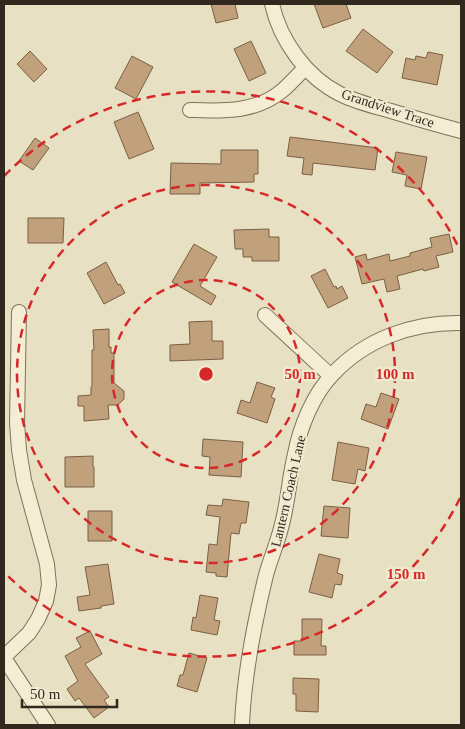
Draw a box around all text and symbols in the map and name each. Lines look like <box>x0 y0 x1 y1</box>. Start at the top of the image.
street label: Grandview Trace <box>339 86 436 131</box>
centre of rings <box>197 365 215 383</box>
text: 50 m <box>284 366 316 382</box>
text: 100 m <box>376 366 415 382</box>
street label: Lantern Coach Lane <box>268 434 309 548</box>
text: 150 m <box>387 566 426 582</box>
scale bar <box>22 676 118 708</box>
text: 50 m <box>30 686 61 702</box>

